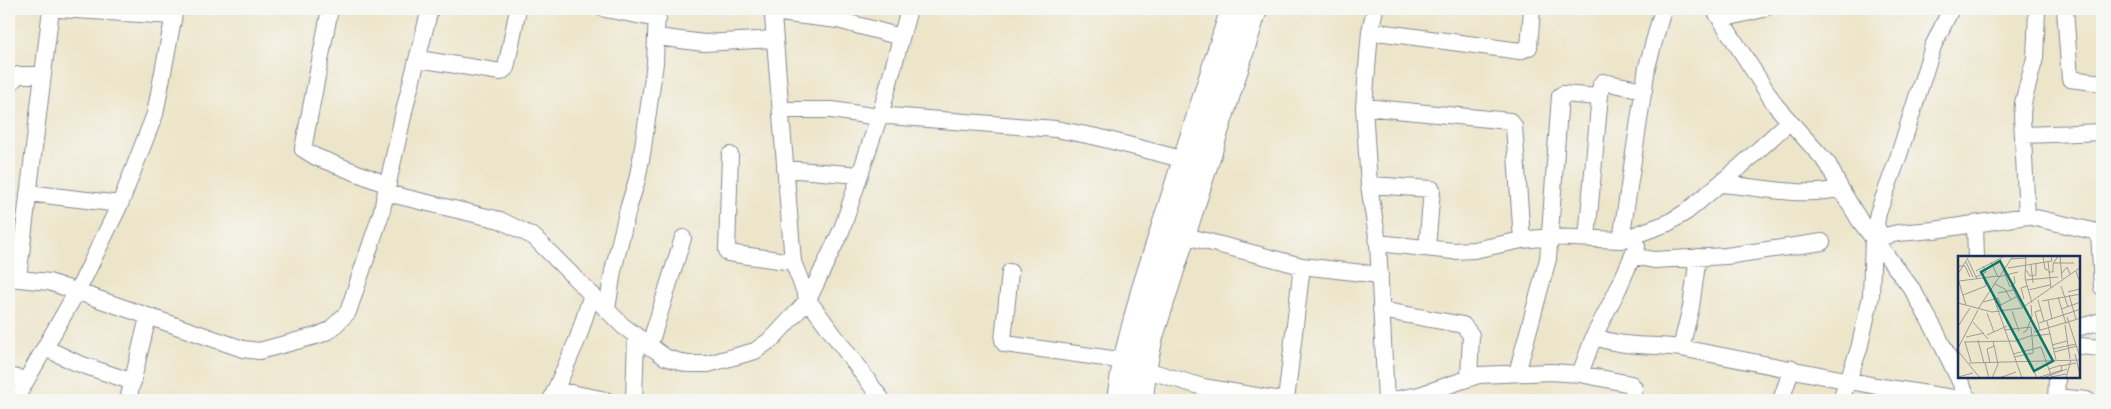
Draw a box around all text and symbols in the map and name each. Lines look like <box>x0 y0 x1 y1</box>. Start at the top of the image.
inset map <box>1958 256 2081 379</box>

